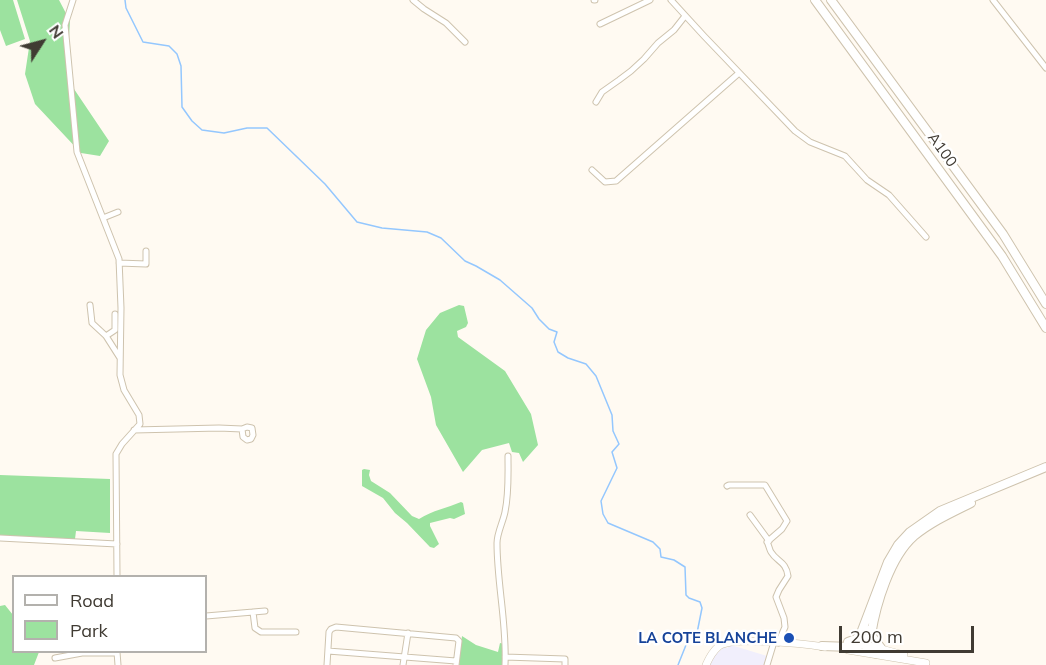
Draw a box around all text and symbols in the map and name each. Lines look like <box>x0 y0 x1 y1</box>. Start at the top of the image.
north arrow <box>12 12 72 72</box>
text: N <box>45 21 68 42</box>
street label: A100 <box>924 129 960 171</box>
legend <box>12 575 207 653</box>
text: Road <box>70 589 114 612</box>
scale bar <box>842 614 977 652</box>
text: Park <box>70 619 108 642</box>
text: 200 m <box>850 625 903 648</box>
place label: LA COTE BLANCHE <box>638 629 777 647</box>
marker: LA COTE BLANCHE <box>782 631 796 645</box>

